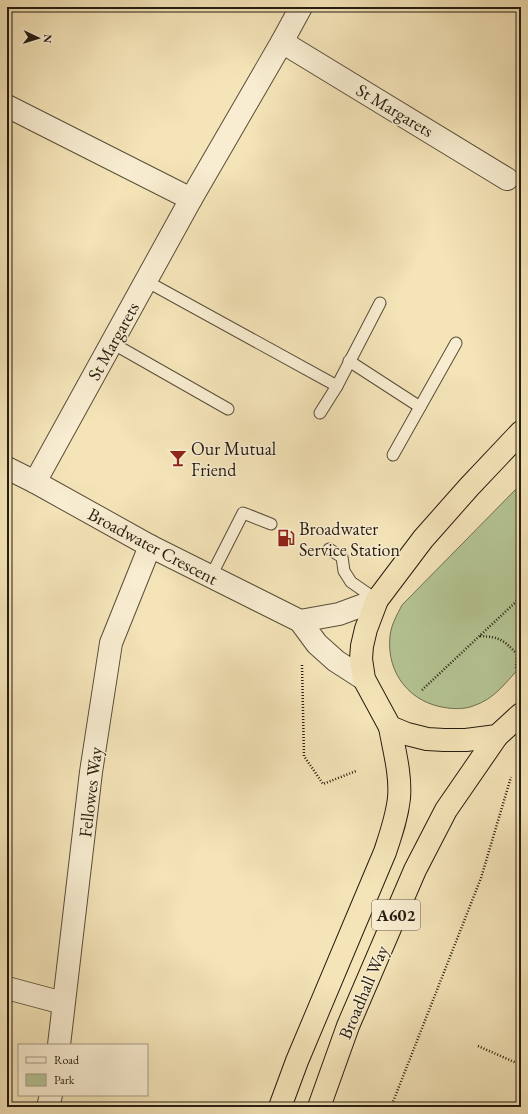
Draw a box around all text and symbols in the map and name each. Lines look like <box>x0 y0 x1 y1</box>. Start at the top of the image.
north arrow <box>18 18 58 58</box>
text: N <box>41 34 55 44</box>
street label: St Margarets <box>352 78 438 142</box>
street label: St Margarets <box>82 298 144 384</box>
place label: Our Mutual Friend <box>191 437 276 481</box>
bar icon: Our Mutual Friend <box>168 448 188 468</box>
street label: Broadwater Crescent <box>84 502 222 590</box>
place label: Broadwater Service Station <box>299 517 400 561</box>
fuel station icon: Broadwater Service Station <box>276 528 296 548</box>
street label: Fellowes Way <box>73 745 107 839</box>
road number: A602 <box>372 900 420 930</box>
street label: Broadhall Way <box>333 942 393 1042</box>
legend <box>18 1044 148 1096</box>
text: Road <box>54 1052 80 1068</box>
text: Park <box>54 1072 75 1088</box>

